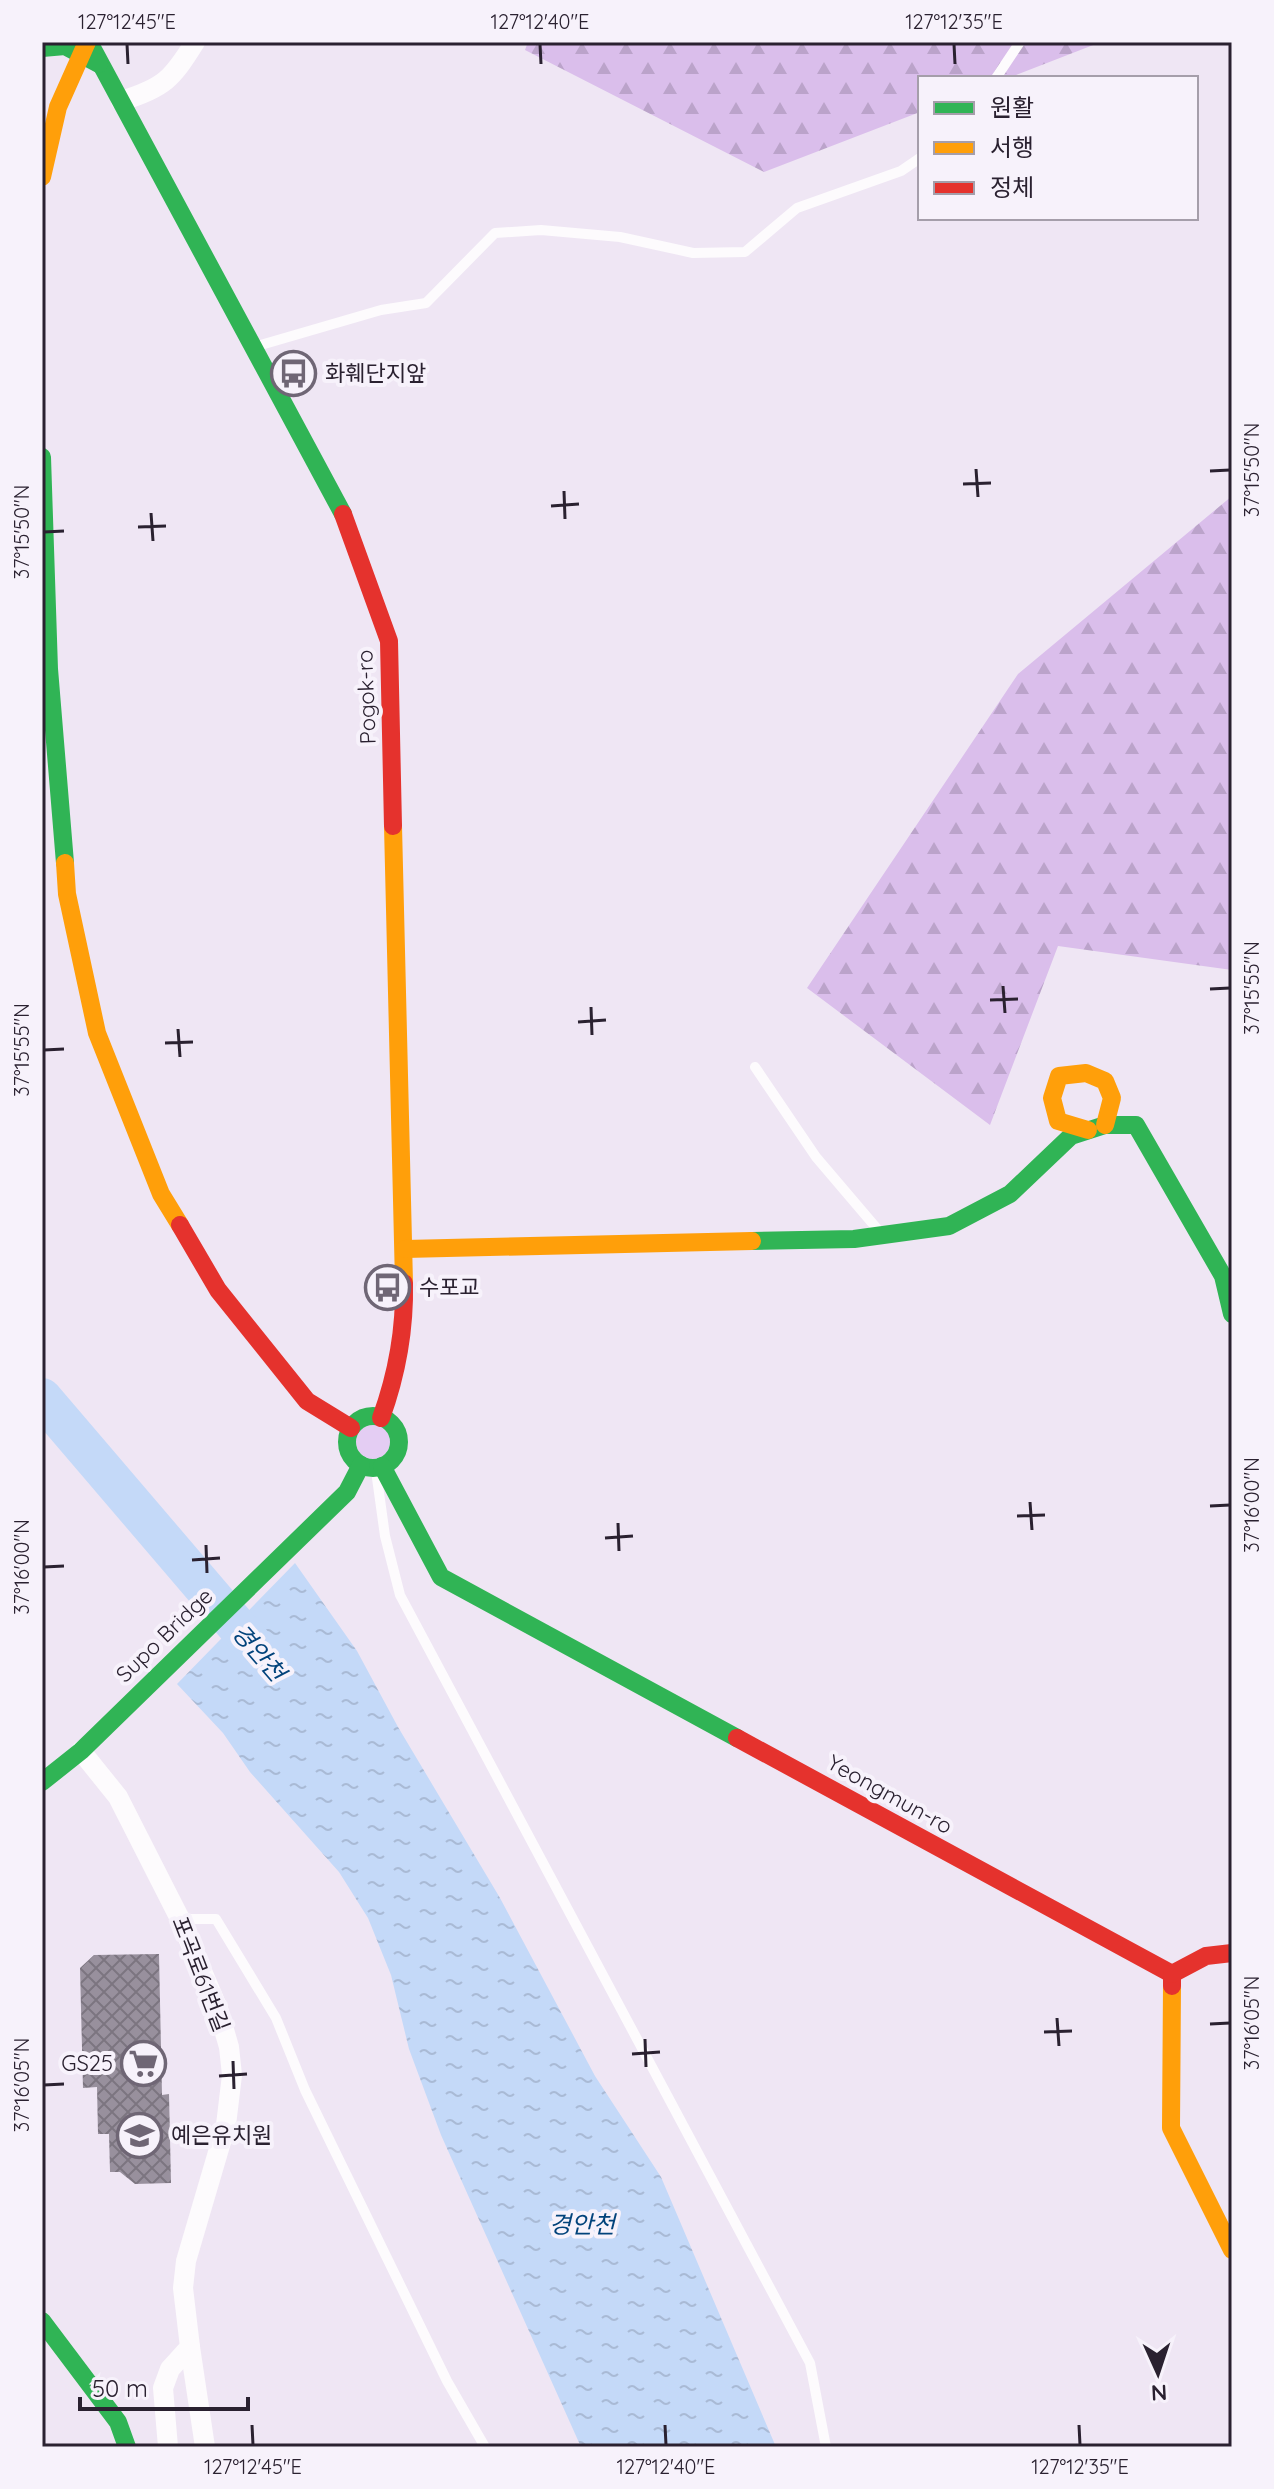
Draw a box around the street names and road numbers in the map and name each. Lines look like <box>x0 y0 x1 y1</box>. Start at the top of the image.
street label: Pogok-ro <box>350 649 382 745</box>
street label: Supo Bridge <box>110 1582 218 1688</box>
street label: Yeongmun-ro <box>823 1748 957 1840</box>
street label: 포곡로61번길 <box>166 1912 236 2036</box>

